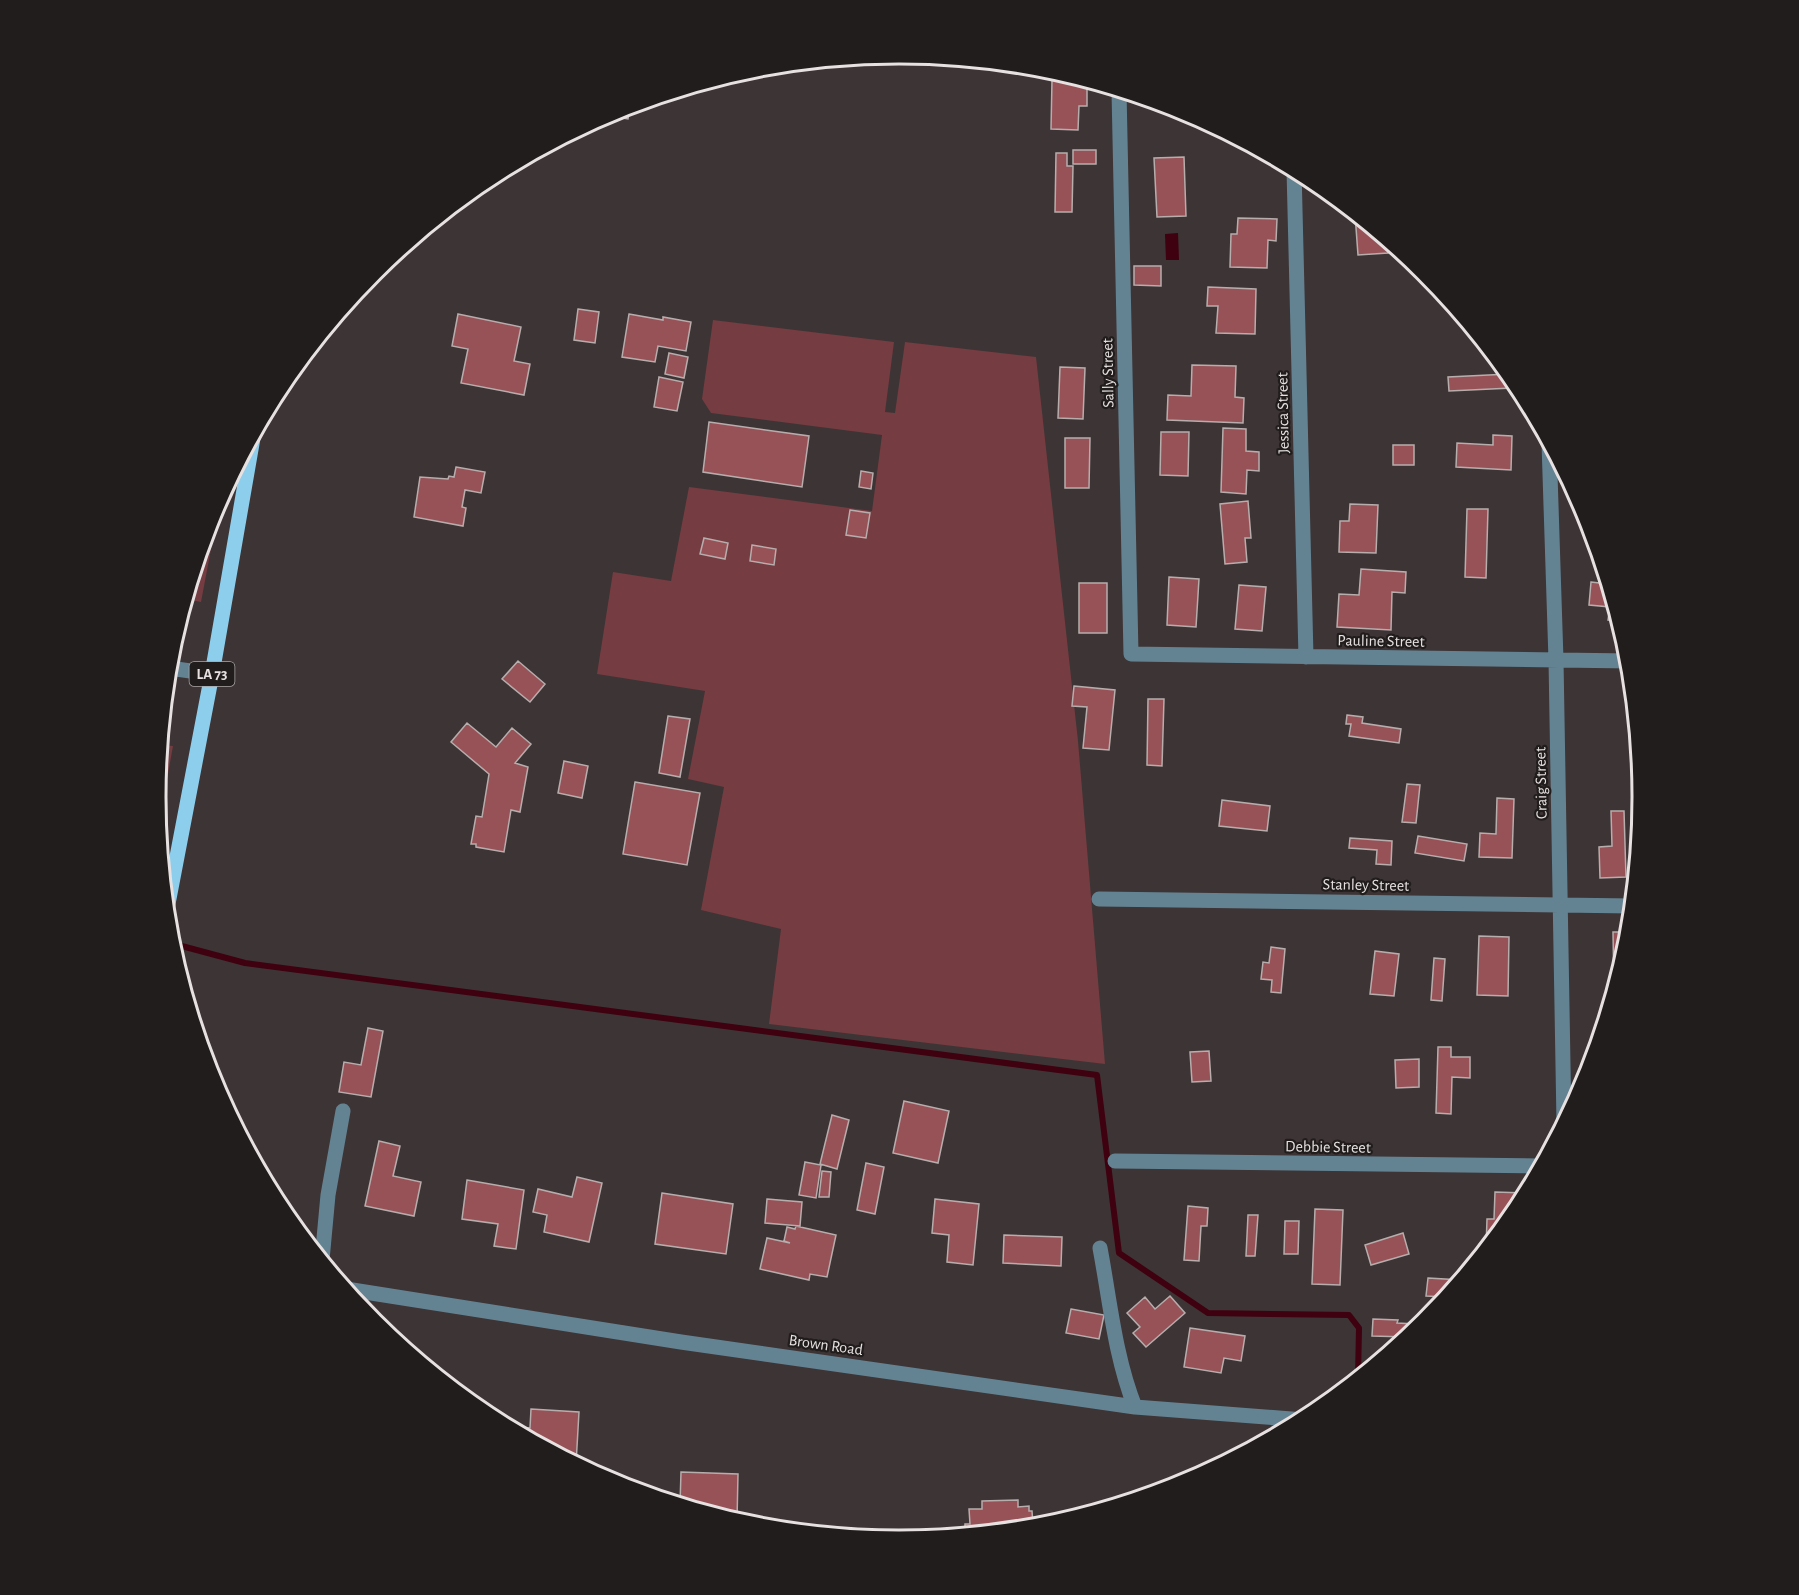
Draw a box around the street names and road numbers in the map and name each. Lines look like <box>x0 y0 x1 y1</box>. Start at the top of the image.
street label: Sally Street <box>1099 338 1118 408</box>
street label: Jessica Street <box>1274 372 1292 454</box>
street label: Pauline Street <box>1337 632 1425 650</box>
road number: LA 73 <box>190 662 234 686</box>
street label: Craig Street <box>1532 747 1550 819</box>
street label: Stanley Street <box>1323 876 1409 895</box>
street label: Debbie Street <box>1285 1138 1371 1156</box>
street label: Brown Road <box>788 1332 864 1358</box>

